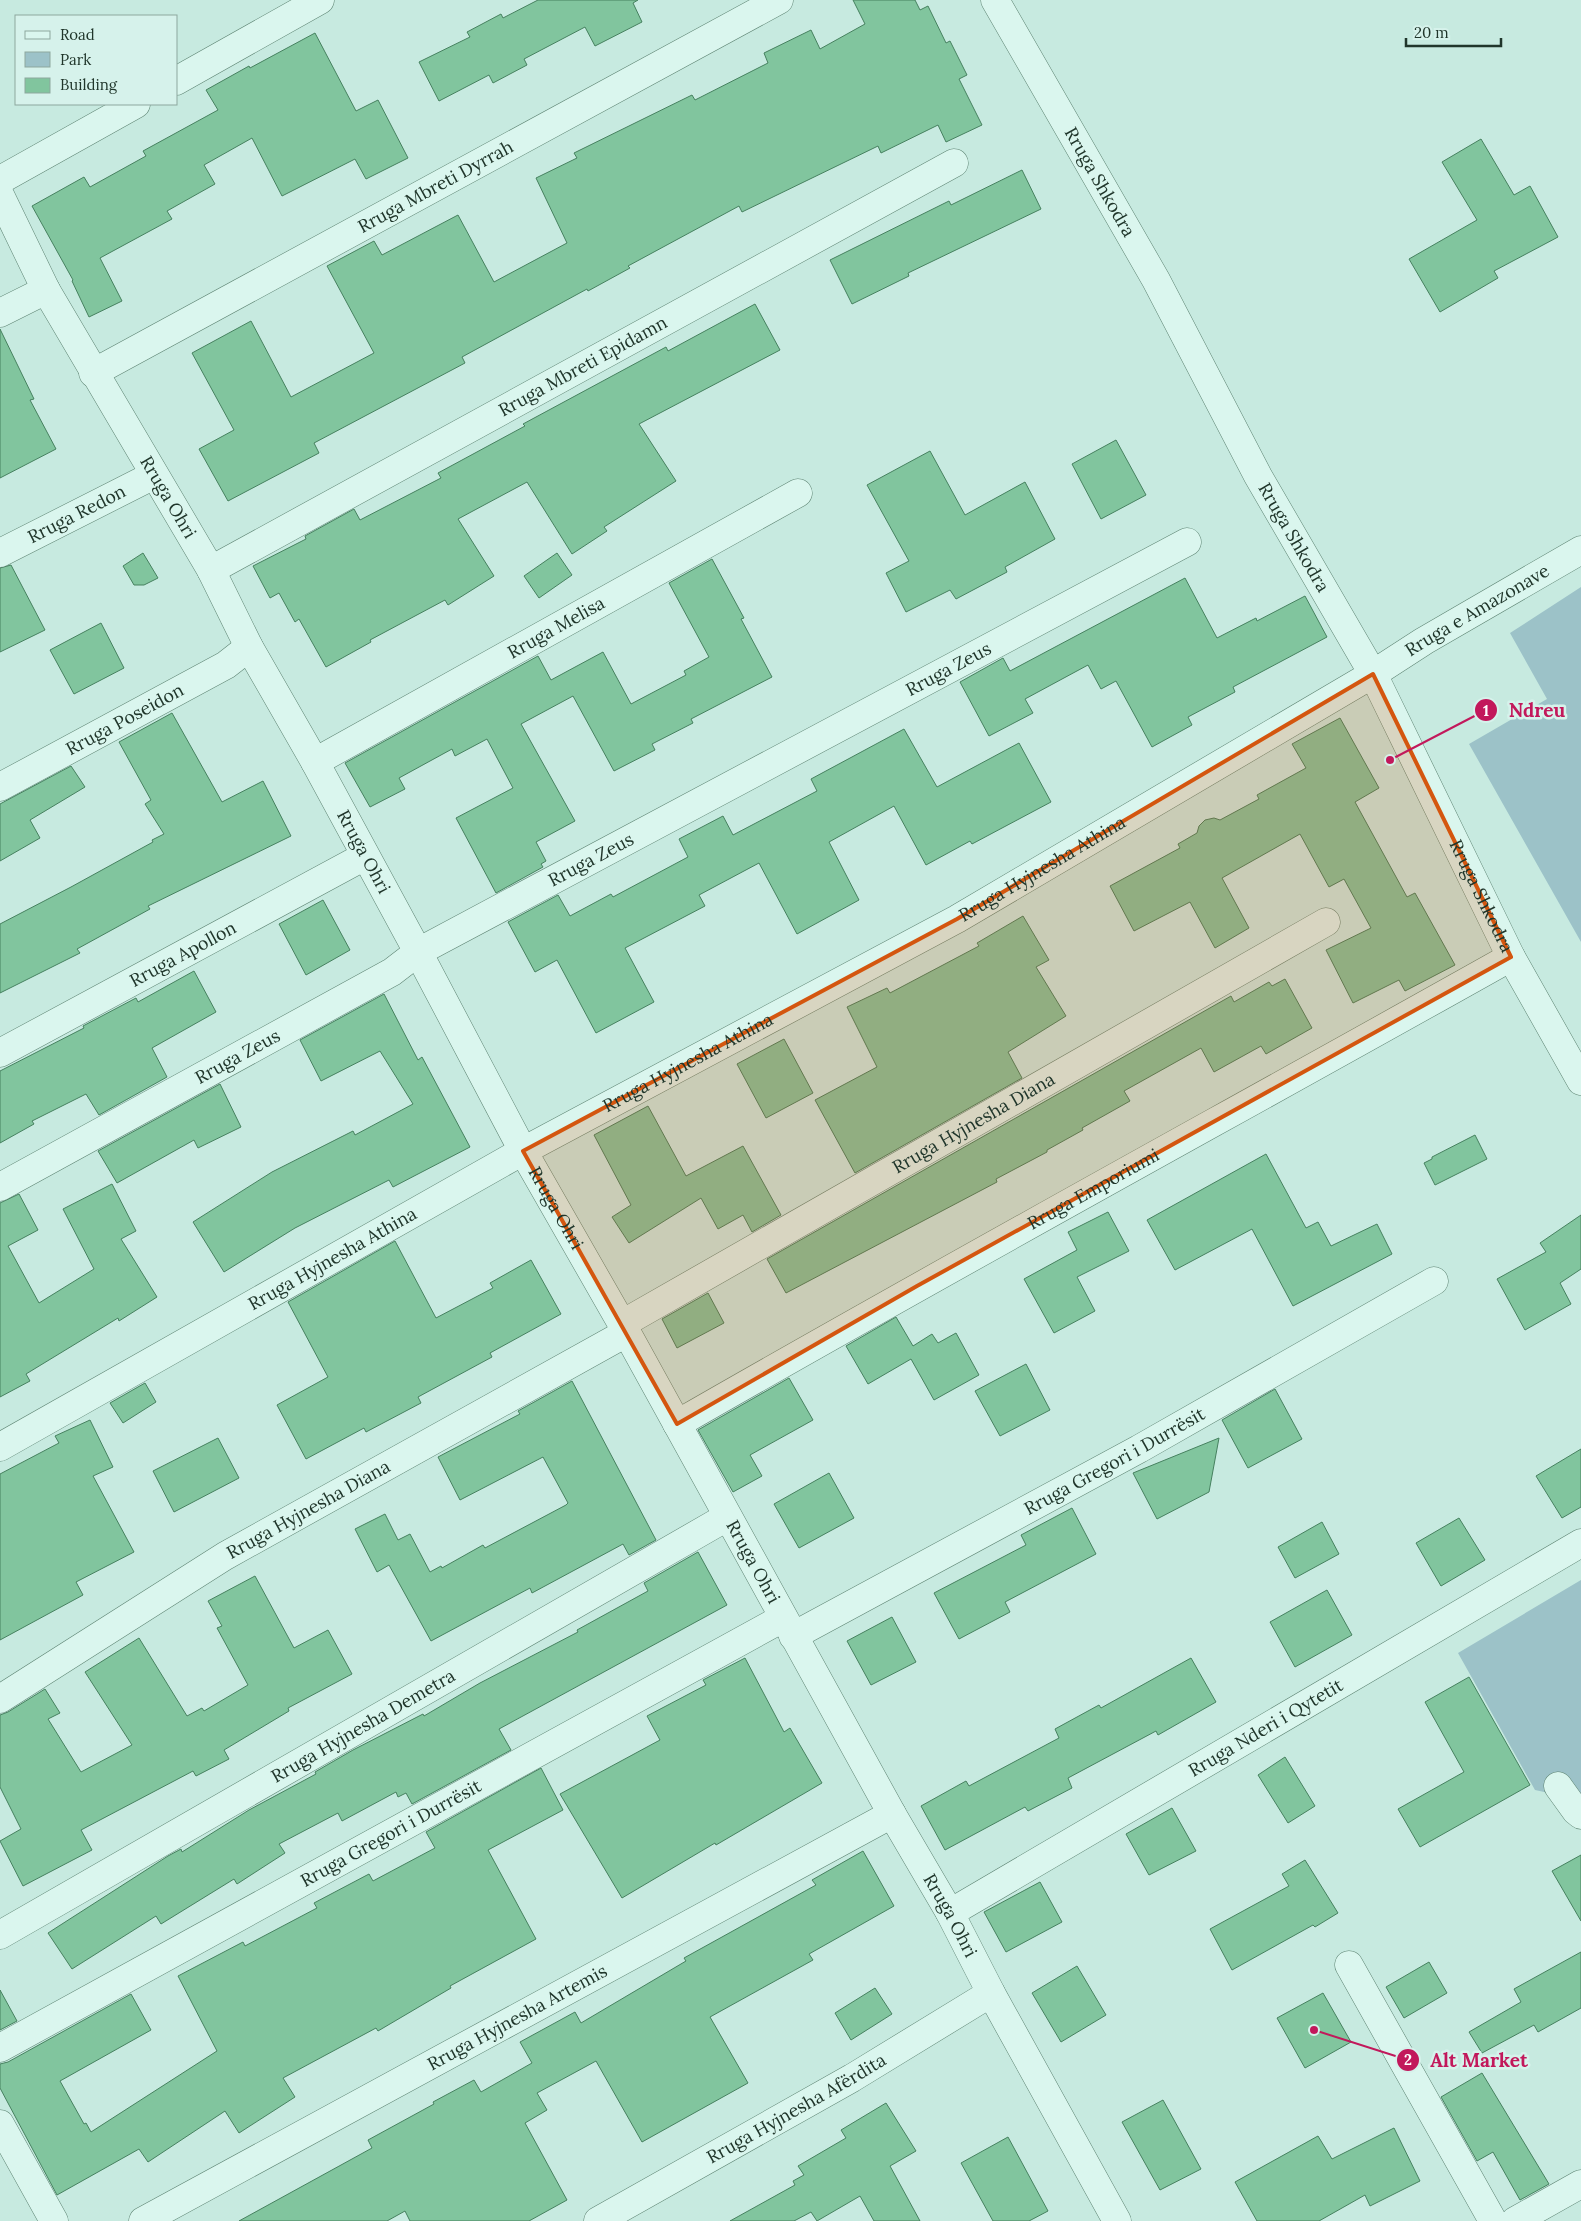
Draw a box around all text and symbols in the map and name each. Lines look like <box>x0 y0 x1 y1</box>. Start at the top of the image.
legend <box>15 15 178 105</box>
scale bar <box>1406 15 1501 47</box>
text: 20 m <box>1414 23 1449 42</box>
text: Road <box>60 25 95 44</box>
text: Park <box>60 50 91 69</box>
text: Building <box>60 75 118 94</box>
street label: Rruga Shkodra <box>1060 123 1141 241</box>
street label: Rruga Mbreti Dyrrah <box>354 135 517 238</box>
street label: Rruga Mbreti Epidamn <box>494 310 671 421</box>
street label: Rruga Ohri <box>135 452 202 542</box>
street label: Rruga Shkodra <box>1253 478 1335 596</box>
street label: Rruga Redon <box>24 479 129 548</box>
street label: Rruga e Amazonave <box>1400 559 1554 661</box>
street label: Rruga Melisa <box>503 591 608 664</box>
street label: Rruga Zeus <box>901 637 995 701</box>
street label: Rruga Poseidon <box>62 678 188 760</box>
callout: Ndreu <box>1473 693 1575 727</box>
text: Ndreu <box>1509 698 1565 722</box>
text: 1 <box>1483 701 1489 720</box>
street label: Rruga Ohri <box>332 806 396 897</box>
street label: Rruga Hyjnesha Athina <box>954 810 1130 926</box>
street label: Rruga Zeus <box>544 827 638 891</box>
street label: Rruga Shkodra <box>1445 836 1519 956</box>
street label: Rruga Apollon <box>126 916 240 992</box>
street label: Rruga Hyjnesha Athina <box>599 1007 777 1117</box>
street label: Rruga Zeus <box>191 1024 284 1089</box>
street label: Rruga Hyjnesha Diana <box>888 1067 1059 1178</box>
street label: Rruga Emporiumi <box>1023 1143 1163 1235</box>
street label: Rruga Ohri <box>523 1162 589 1253</box>
street label: Rruga Hyjnesha Athina <box>244 1202 421 1315</box>
street label: Rruga Gregori i Durrësit <box>1020 1402 1209 1520</box>
street label: Rruga Hyjnesha Diana <box>222 1455 394 1564</box>
street label: Rruga Ohri <box>721 1516 786 1607</box>
street label: Rruga Hyjnesha Demetra <box>267 1664 459 1788</box>
street label: Rruga Nderi i Qytetit <box>1184 1673 1347 1782</box>
street label: Rruga Gregori i Durrësit <box>296 1774 485 1892</box>
street label: Rruga Ohri <box>918 1869 983 1961</box>
street label: Rruga Hyjnesha Artemis <box>423 1959 611 2075</box>
callout: Alt Market <box>1395 2043 1538 2077</box>
street label: Rruga Hyjnesha Afërdita <box>702 2048 890 2168</box>
text: Alt Market <box>1430 2048 1529 2072</box>
text: 2 <box>1404 2050 1412 2069</box>

